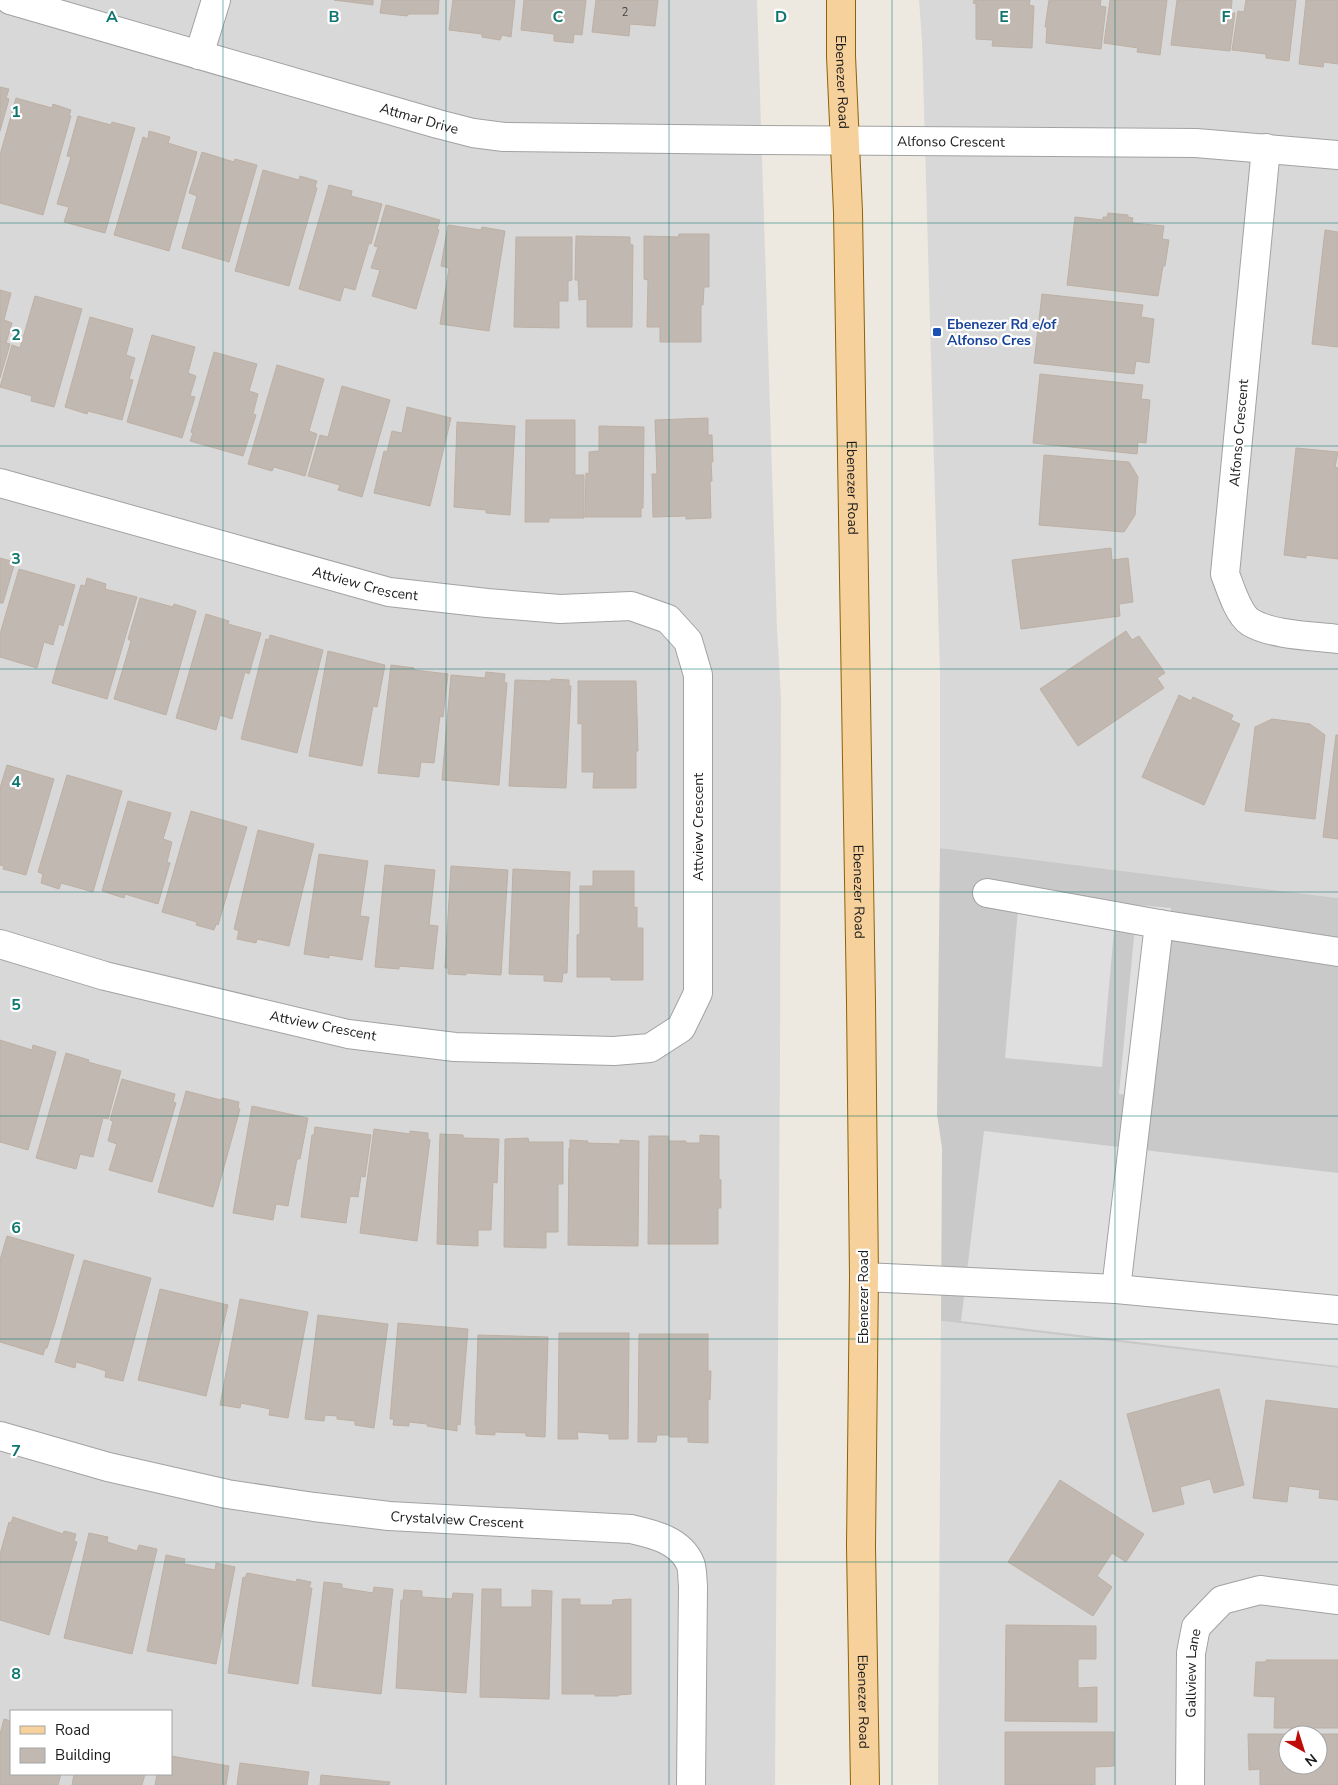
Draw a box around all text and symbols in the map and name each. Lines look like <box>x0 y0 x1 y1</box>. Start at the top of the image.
house number: 2 <box>622 5 628 20</box>
text: A <box>106 6 118 28</box>
text: B <box>328 6 340 28</box>
text: C <box>553 6 564 28</box>
text: D <box>775 6 787 28</box>
text: E <box>999 6 1009 28</box>
text: F <box>1222 6 1231 28</box>
street label: Ebenezer Road <box>832 35 854 129</box>
street label: Attmar Drive <box>378 98 461 138</box>
text: 1 <box>11 101 21 123</box>
street label: Alfonso Crescent <box>897 131 1005 151</box>
place label: Ebenezer Rd e/of Alfonso Cres <box>947 315 1057 350</box>
text: 2 <box>11 324 21 346</box>
marker: Ebenezer Rd e/of Alfonso Cres <box>931 326 943 338</box>
street label: Alfonso Crescent <box>1225 378 1253 487</box>
street label: Ebenezer Road <box>842 441 863 535</box>
text: 3 <box>11 548 21 570</box>
street label: Attview Crescent <box>310 562 419 605</box>
text: 4 <box>11 771 21 793</box>
street label: Attview Crescent <box>689 773 708 881</box>
street label: Ebenezer Road <box>849 844 869 939</box>
text: 5 <box>11 994 21 1016</box>
street label: Attview Crescent <box>268 1006 378 1046</box>
text: 6 <box>11 1217 21 1239</box>
street label: Ebenezer Road <box>854 1250 873 1344</box>
text: 7 <box>11 1440 21 1462</box>
street label: Crystalview Crescent <box>390 1507 524 1533</box>
street label: Gallview Lane <box>1181 1627 1205 1718</box>
street label: Ebenezer Road <box>853 1654 874 1749</box>
text: 8 <box>11 1663 21 1685</box>
legend <box>10 1710 172 1775</box>
text: Road <box>55 1720 90 1740</box>
north arrow <box>1278 1725 1328 1775</box>
text: Building <box>55 1745 111 1765</box>
text: N <box>1301 1749 1321 1770</box>

